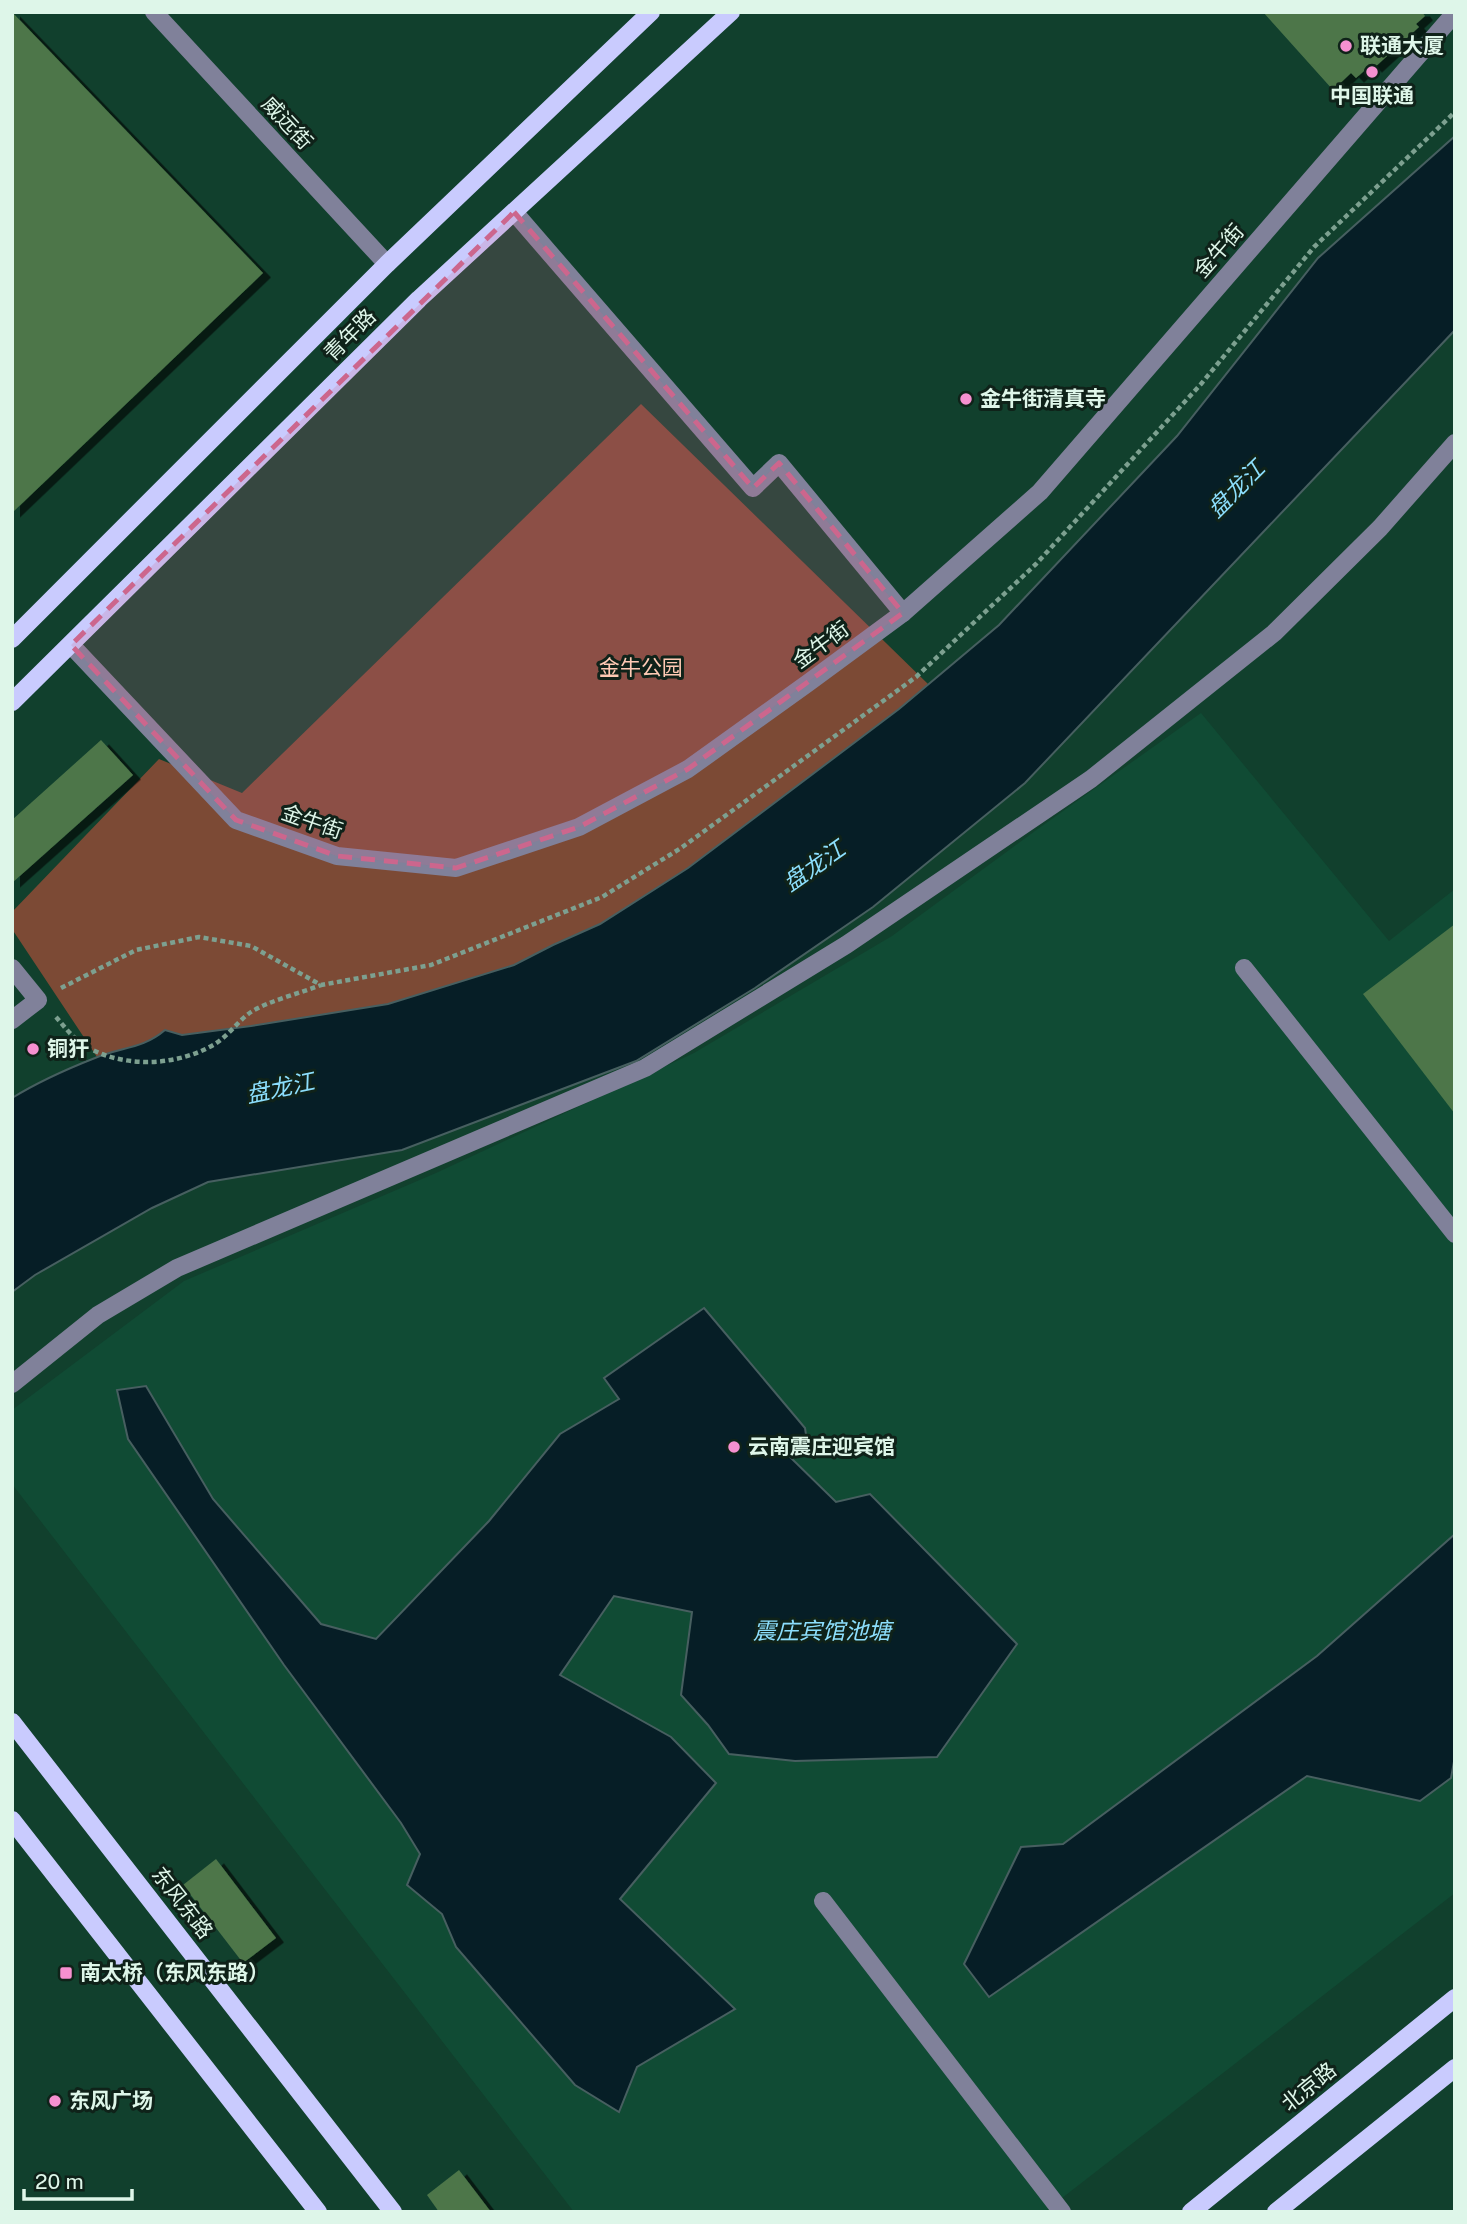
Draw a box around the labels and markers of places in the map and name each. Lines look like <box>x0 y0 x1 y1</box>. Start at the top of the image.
place label: 联通大厦 <box>1360 33 1444 58</box>
marker: 联通大厦 <box>1338 38 1354 54</box>
marker: 中国联通 <box>1364 64 1380 80</box>
place label: 中国联通 <box>1330 83 1414 108</box>
place label: 金牛街清真寺 <box>980 386 1106 411</box>
marker: 金牛街清真寺 <box>958 391 974 407</box>
place label: 铜犴 <box>47 1036 89 1061</box>
marker: 铜犴 <box>25 1041 41 1057</box>
place label: 云南震庄迎宾馆 <box>748 1434 895 1459</box>
marker: 云南震庄迎宾馆 <box>726 1439 742 1455</box>
place label: 南太桥（东风东路） <box>80 1960 269 1985</box>
marker: 南太桥（东风东路） <box>58 1965 74 1981</box>
place label: 东风广场 <box>69 2088 153 2113</box>
marker: 东风广场 <box>47 2093 63 2109</box>

